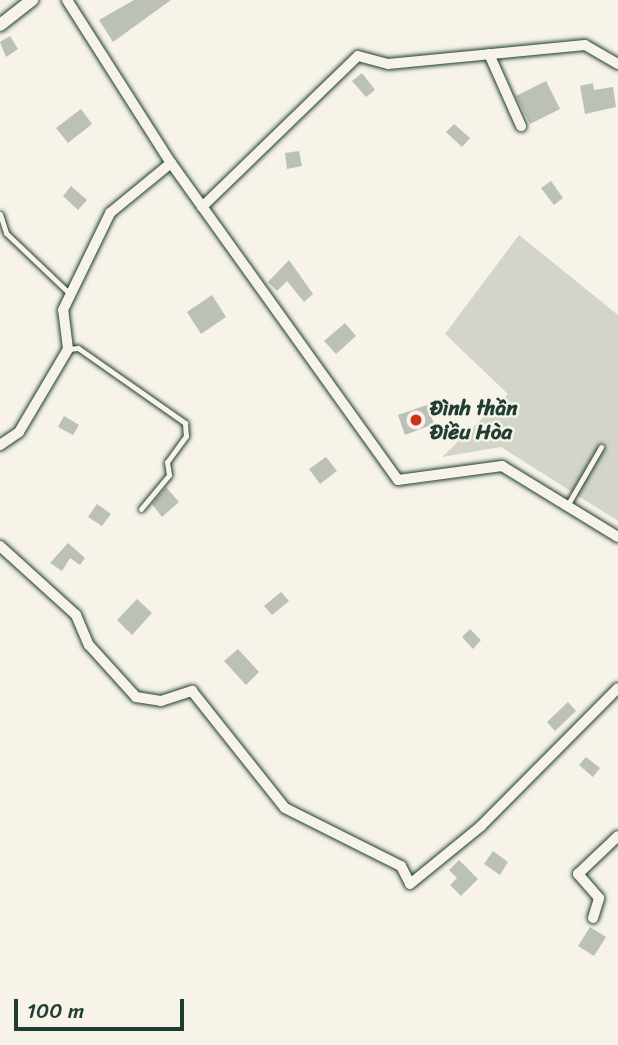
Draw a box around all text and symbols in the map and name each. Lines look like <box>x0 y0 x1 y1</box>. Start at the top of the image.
place label: Đình thần Điều Hòa <box>430 395 518 445</box>
marker: Đình thần Điều Hòa <box>408 412 424 428</box>
scale bar <box>18 986 187 1030</box>
text: 100 m <box>27 992 84 1030</box>

